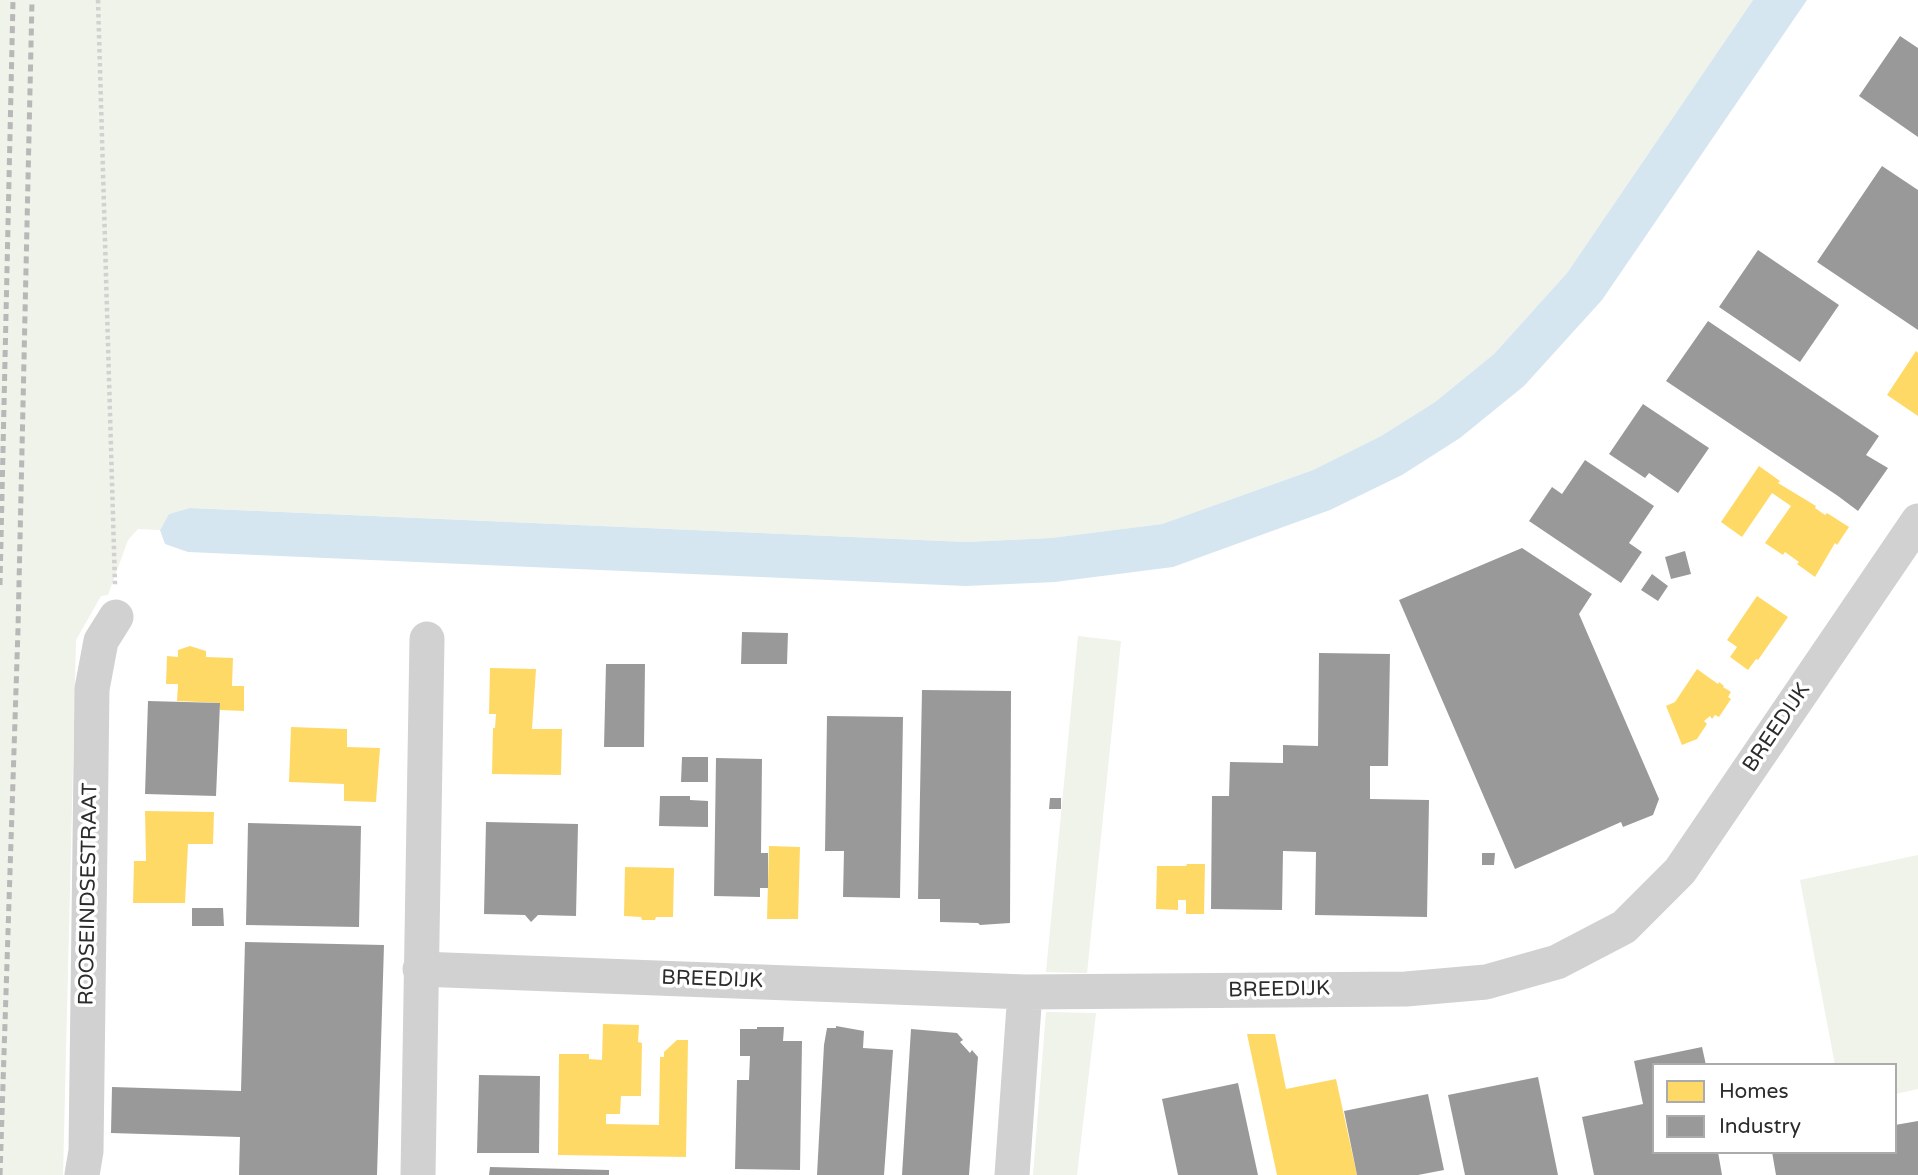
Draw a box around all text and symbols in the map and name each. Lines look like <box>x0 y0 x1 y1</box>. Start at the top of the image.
street label: BREEDIJK <box>1738 679 1816 777</box>
street label: ROOSEINDSESTRAAT <box>74 782 104 1006</box>
street label: BREEDIJK <box>661 966 763 994</box>
street label: BREEDIJK <box>1228 977 1330 1003</box>
legend <box>1652 1063 1897 1154</box>
text: Homes <box>1719 1079 1789 1104</box>
text: Industry <box>1719 1114 1801 1139</box>

